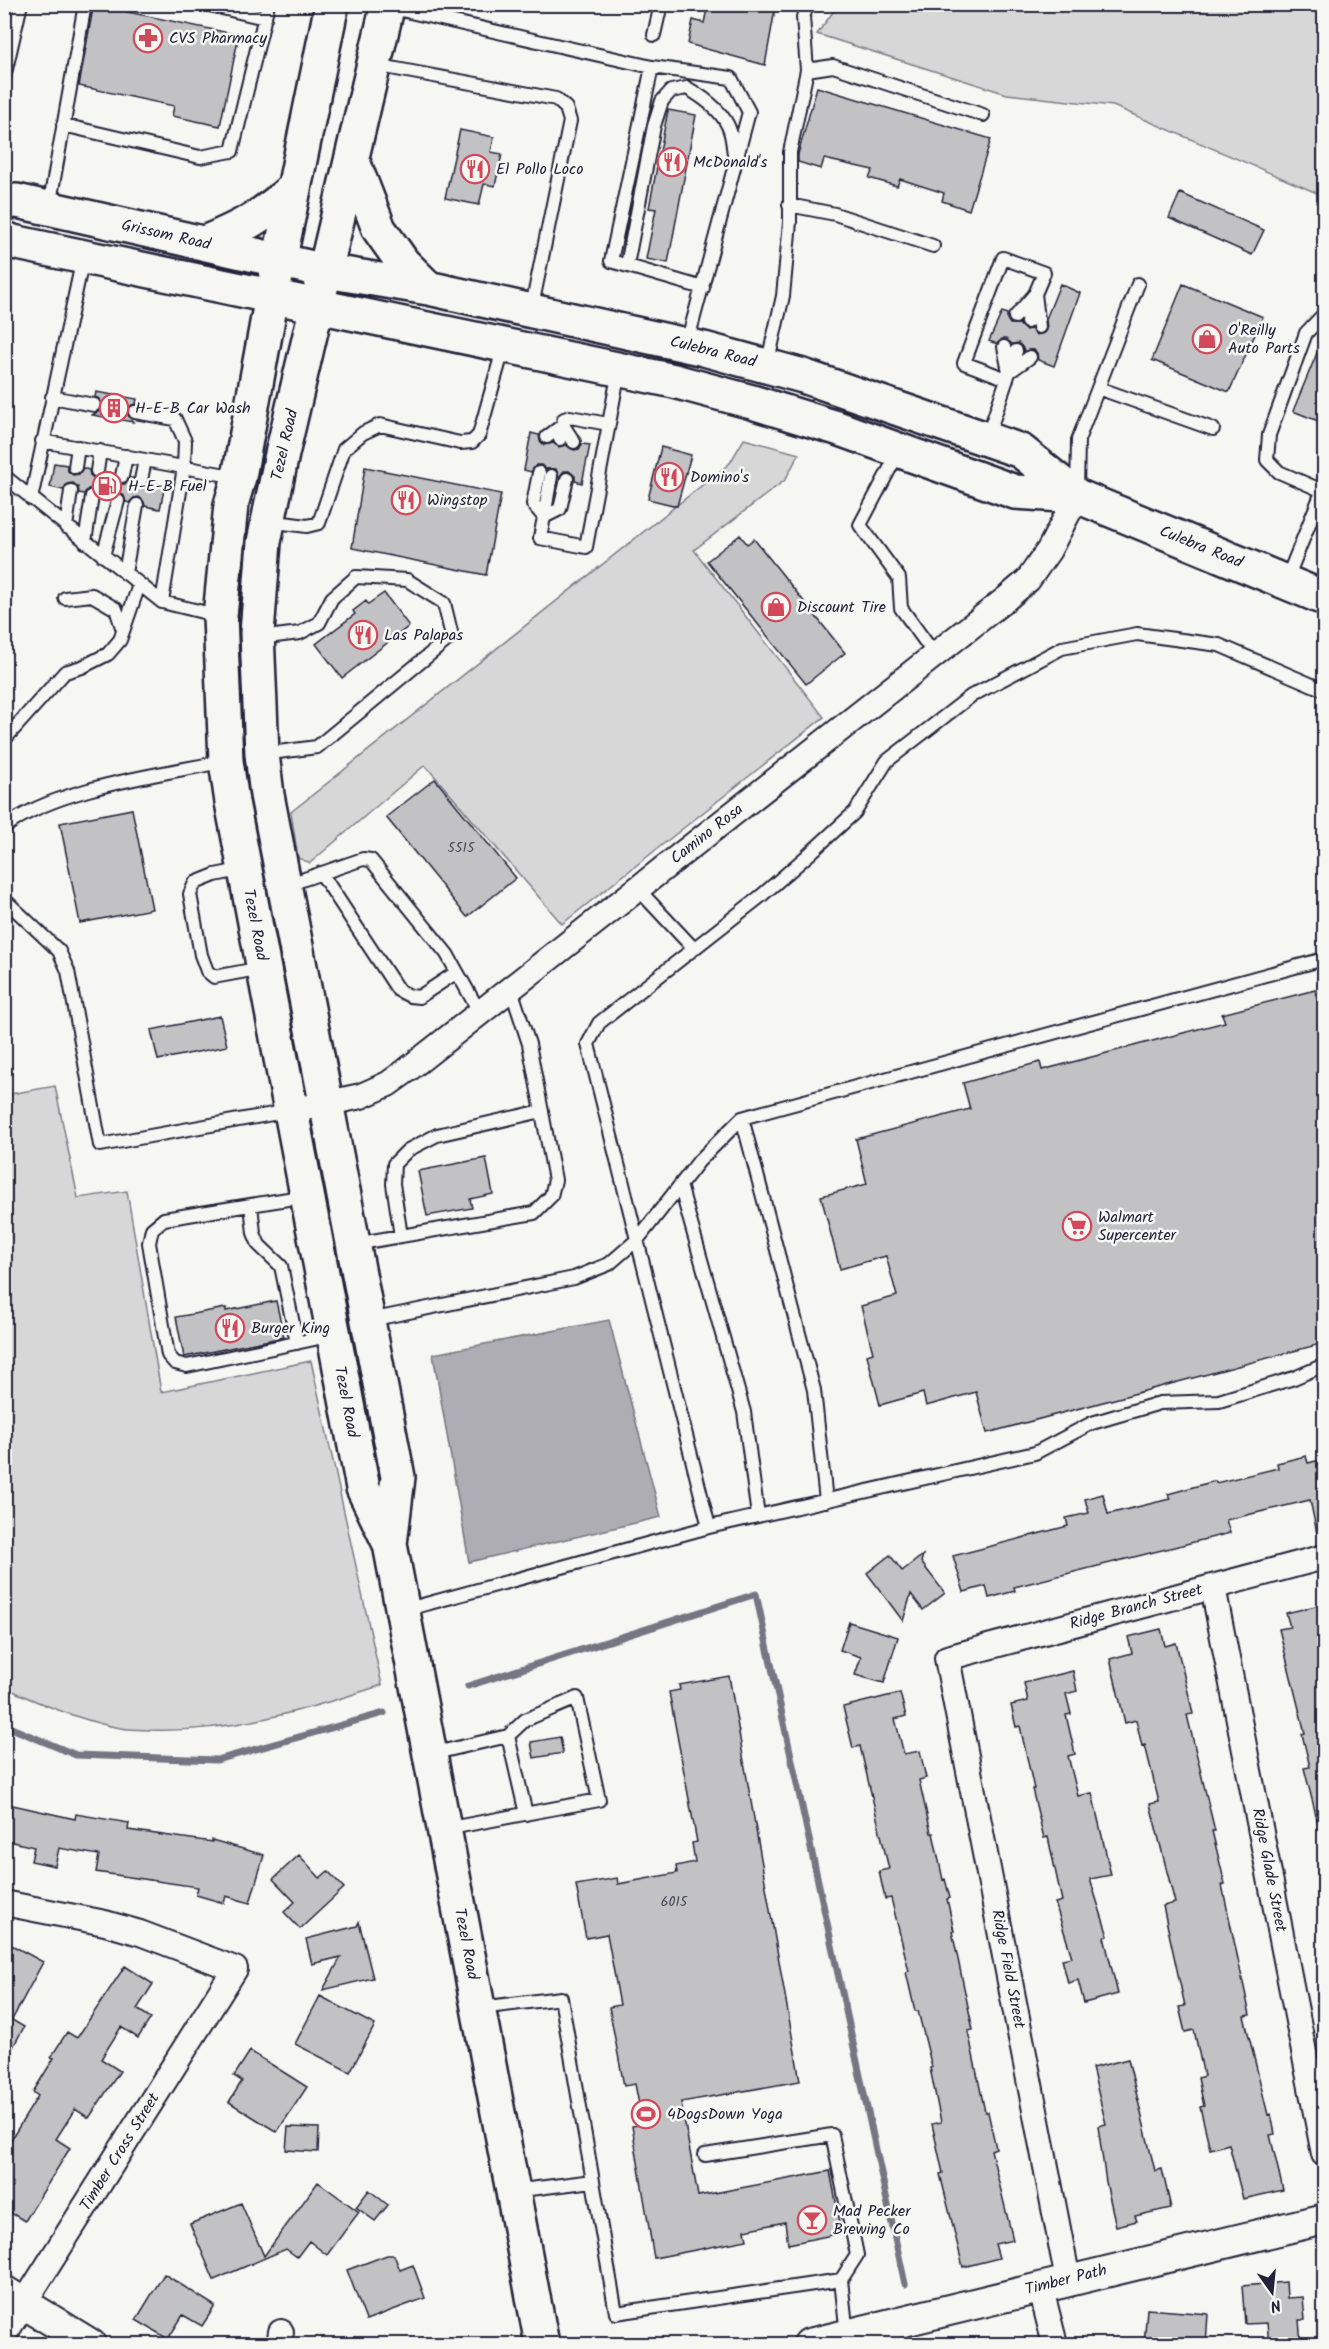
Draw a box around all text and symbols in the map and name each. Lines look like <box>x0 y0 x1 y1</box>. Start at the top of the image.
pharmacy icon: CVS Pharmacy <box>132 22 164 54</box>
place label: CVS Pharmacy <box>169 26 267 51</box>
restaurant icon: McDonald's <box>656 146 688 178</box>
place label: McDonald's <box>693 150 768 175</box>
restaurant icon: El Pollo Loco <box>459 153 491 185</box>
place label: El Pollo Loco <box>496 157 584 182</box>
street label: Grissom Road <box>119 213 214 258</box>
place label: O'Reilly Auto Parts <box>1228 318 1300 361</box>
shop icon: O'Reilly Auto Parts <box>1191 323 1223 355</box>
street label: Culebra Road <box>667 329 760 375</box>
building icon: H-E-B Car Wash <box>98 392 130 424</box>
place label: H-E-B Car Wash <box>135 396 251 421</box>
street label: Tezel Road <box>265 406 306 483</box>
restaurant icon: Domino's <box>653 461 685 493</box>
place label: Domino's <box>690 465 749 490</box>
fuel station icon: H-E-B Fuel <box>91 470 123 502</box>
place label: H-E-B Fuel <box>128 474 207 499</box>
restaurant icon: Wingstop <box>390 484 422 516</box>
place label: Wingstop <box>427 488 488 513</box>
street label: Culebra Road <box>1155 519 1247 575</box>
shop icon: Discount Tire <box>760 591 792 623</box>
place label: Discount Tire <box>797 595 886 620</box>
restaurant icon: Las Palapas <box>347 619 379 651</box>
place label: Las Palapas <box>384 623 463 648</box>
street label: Camino Rosa <box>665 797 749 871</box>
house number: 5515 <box>448 837 476 859</box>
street label: Tezel Road <box>236 887 274 964</box>
place label: Walmart Supercenter <box>1098 1205 1178 1248</box>
supermarket icon: Walmart Supercenter <box>1061 1210 1093 1242</box>
restaurant icon: Burger King <box>214 1312 246 1344</box>
place label: Burger King <box>251 1316 330 1341</box>
street label: Tezel Road <box>327 1364 365 1441</box>
street label: Ridge Branch Street <box>1067 1577 1206 1637</box>
street label: Ridge Glade Street <box>1245 1806 1293 1935</box>
house number: 6015 <box>661 1891 689 1913</box>
street label: Tezel Road <box>447 1906 485 1983</box>
street label: Ridge Field Street <box>984 1907 1032 2031</box>
street label: Timber Cross Street <box>74 2087 167 2216</box>
sports icon: 4DogsDown Yoga <box>630 2098 662 2130</box>
place label: 4DogsDown Yoga <box>667 2102 783 2127</box>
place label: Mad Pecker Brewing Co <box>833 2199 912 2242</box>
bar icon: Mad Pecker Brewing Co <box>796 2204 828 2236</box>
street label: Timber Path <box>1023 2258 1109 2302</box>
north arrow <box>1242 2262 1302 2322</box>
text: N <box>1267 2292 1284 2318</box>

